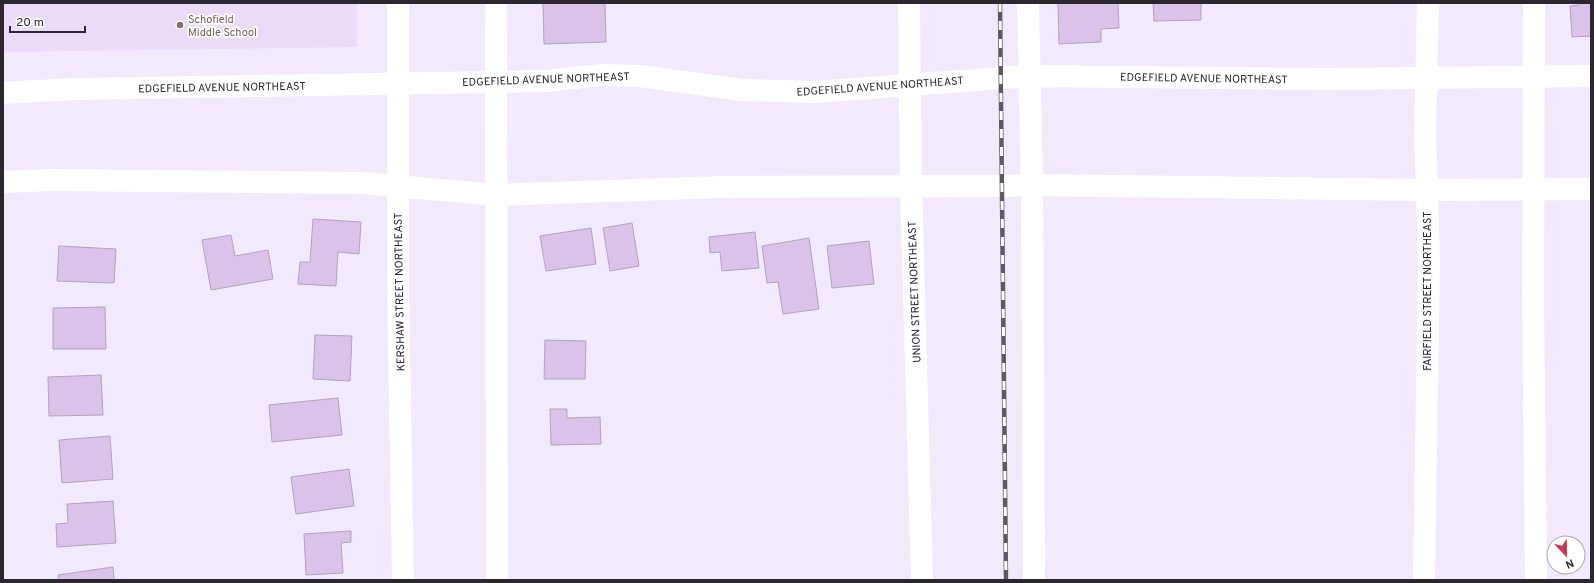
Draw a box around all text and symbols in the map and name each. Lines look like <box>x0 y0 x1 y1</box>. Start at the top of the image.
scale bar <box>10 8 85 34</box>
place label: Schofield Middle School <box>188 13 257 40</box>
text: 20 m <box>16 15 44 31</box>
marker: Schofield Middle School <box>175 20 185 30</box>
street label: EDGEFIELD AVENUE NORTHEAST <box>462 70 630 90</box>
street label: EDGEFIELD AVENUE NORTHEAST <box>1120 71 1288 87</box>
street label: EDGEFIELD AVENUE NORTHEAST <box>796 74 964 100</box>
street label: EDGEFIELD AVENUE NORTHEAST <box>138 80 306 96</box>
street label: FAIRFIELD STREET NORTHEAST <box>1421 211 1435 371</box>
street label: KERSHAW STREET NORTHEAST <box>392 212 408 371</box>
street label: UNION STREET NORTHEAST <box>906 221 924 363</box>
north arrow <box>1546 535 1586 575</box>
text: N <box>1563 555 1576 571</box>

